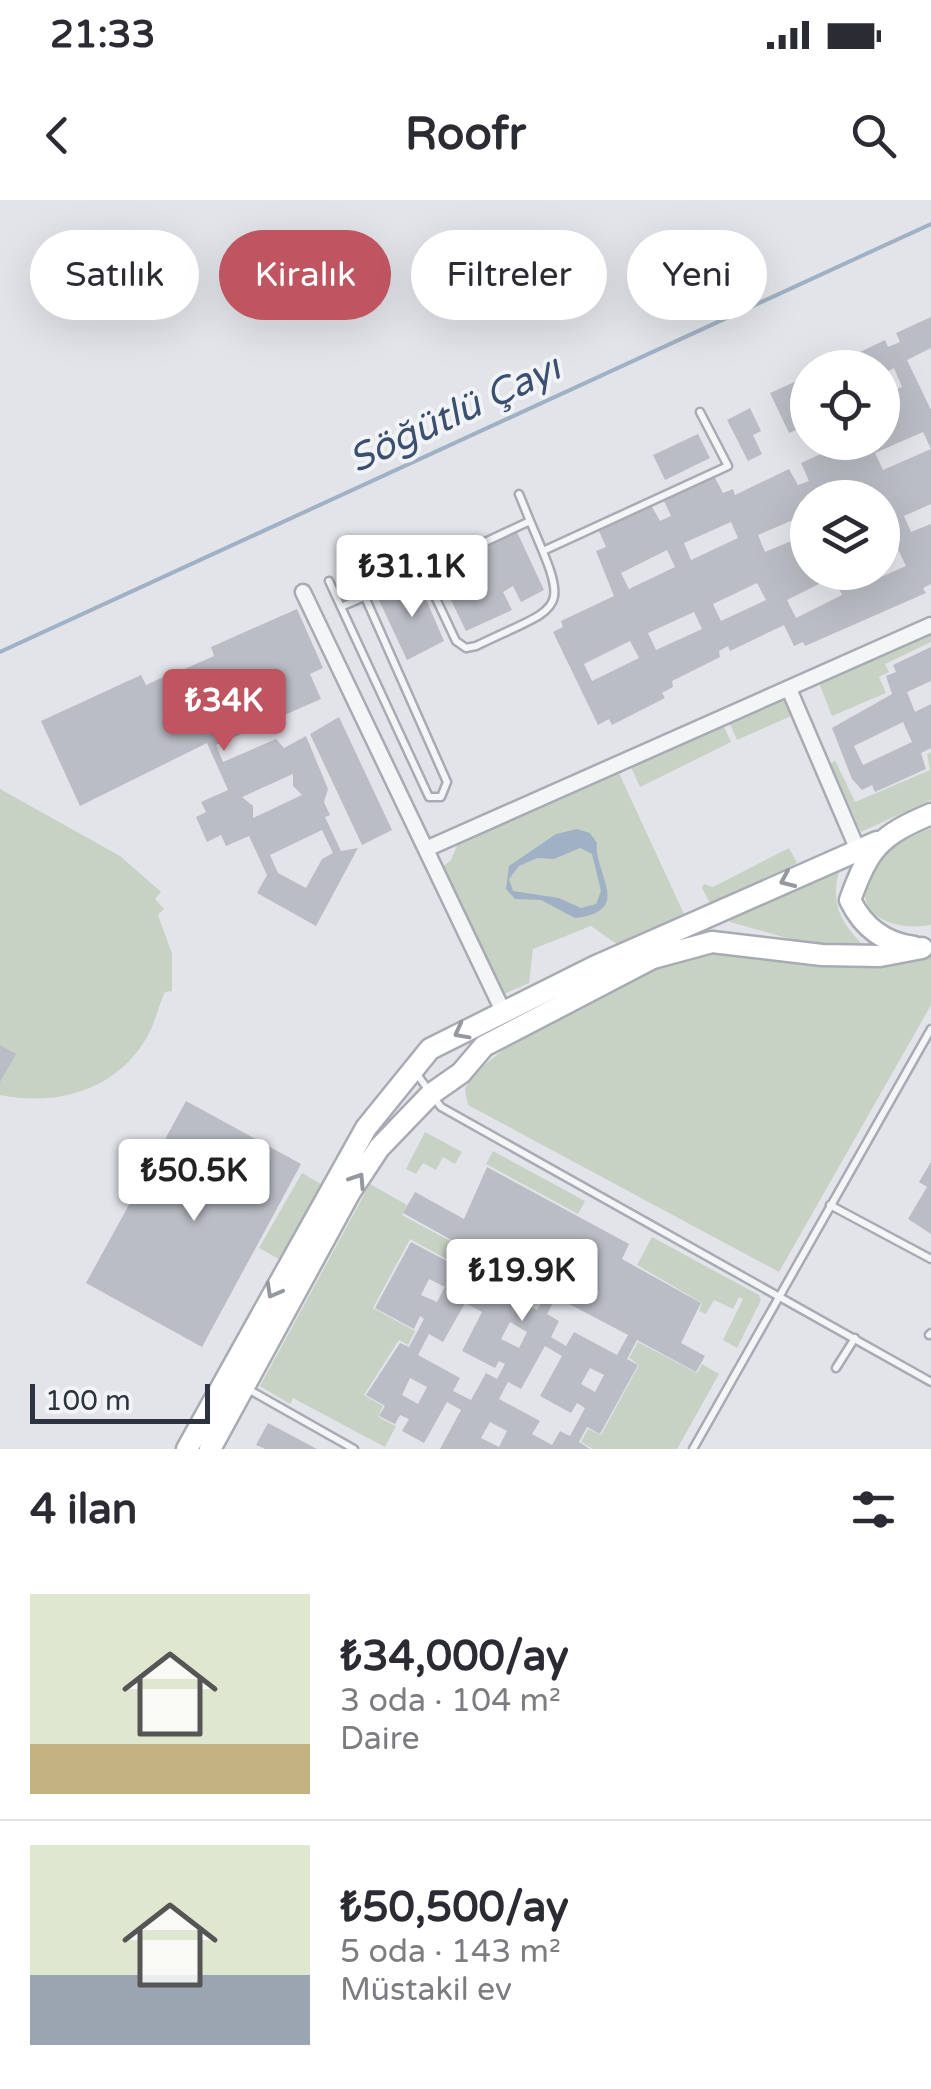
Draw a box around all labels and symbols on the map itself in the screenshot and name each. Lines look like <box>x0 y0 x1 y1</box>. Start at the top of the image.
water label: Söğütlü Çayı <box>341 344 570 483</box>
pin: ₺31.1K <box>331 535 493 620</box>
pin: ₺34K <box>165 669 283 754</box>
one-way arrow <box>779 868 797 888</box>
one-way arrow <box>453 1020 471 1039</box>
pin: ₺50.5K <box>113 1139 275 1224</box>
one-way arrow <box>346 1172 365 1190</box>
pin: ₺19.9K <box>441 1239 603 1324</box>
one-way arrow <box>265 1281 285 1299</box>
scale bar <box>30 1379 210 1424</box>

